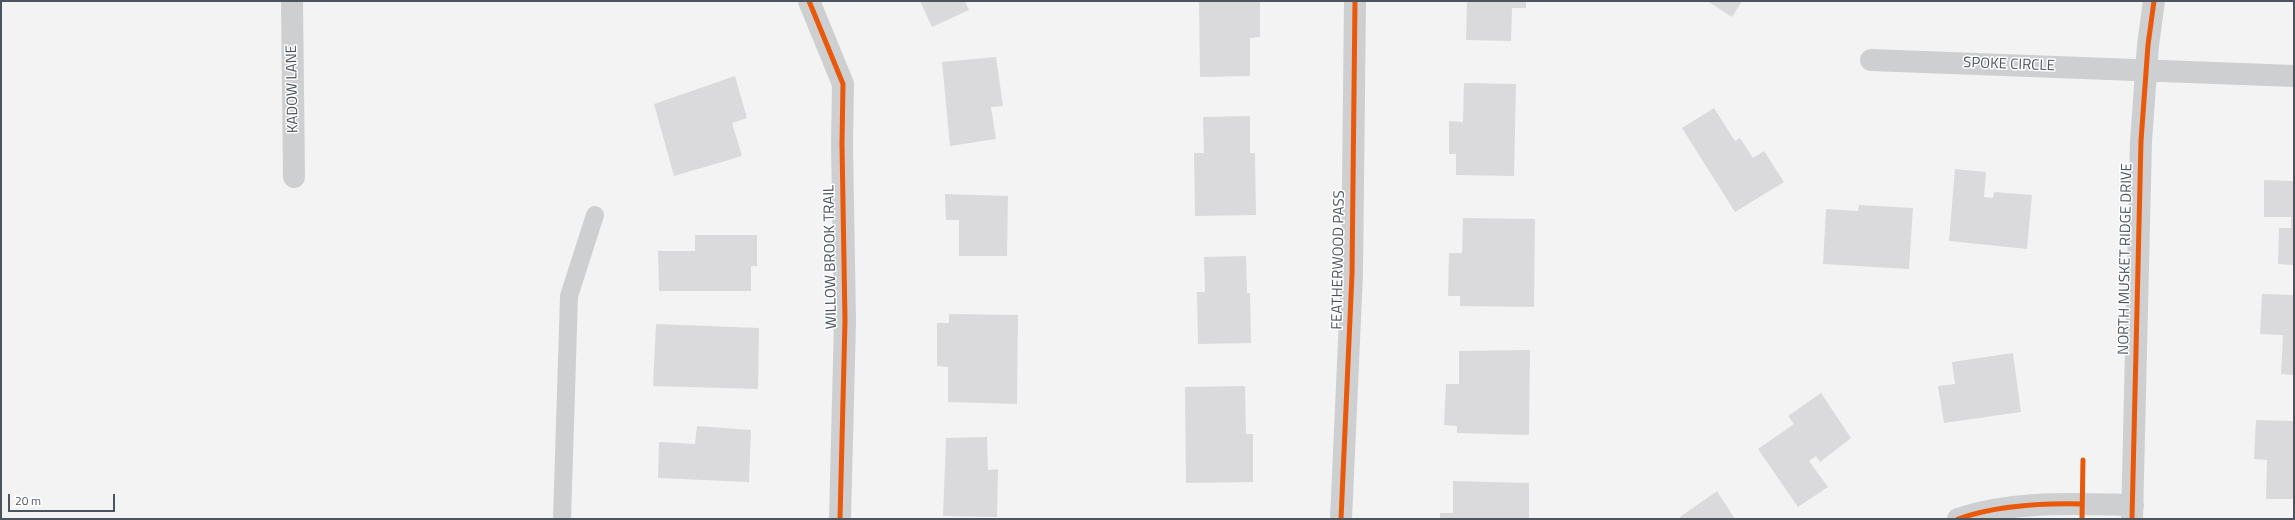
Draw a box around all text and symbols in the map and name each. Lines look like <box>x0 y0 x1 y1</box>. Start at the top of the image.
street label: KADOW LANE <box>283 45 303 133</box>
street label: SPOKE CIRCLE <box>1963 54 2055 76</box>
street label: NORTH MUSKET RIDGE DRIVE <box>2115 163 2137 355</box>
street label: WILLOW BROOK TRAIL <box>821 185 841 329</box>
street label: FEATHERWOOD PASS <box>1329 190 1349 330</box>
scale bar <box>10 486 117 512</box>
text: 20 m <box>15 491 41 510</box>

